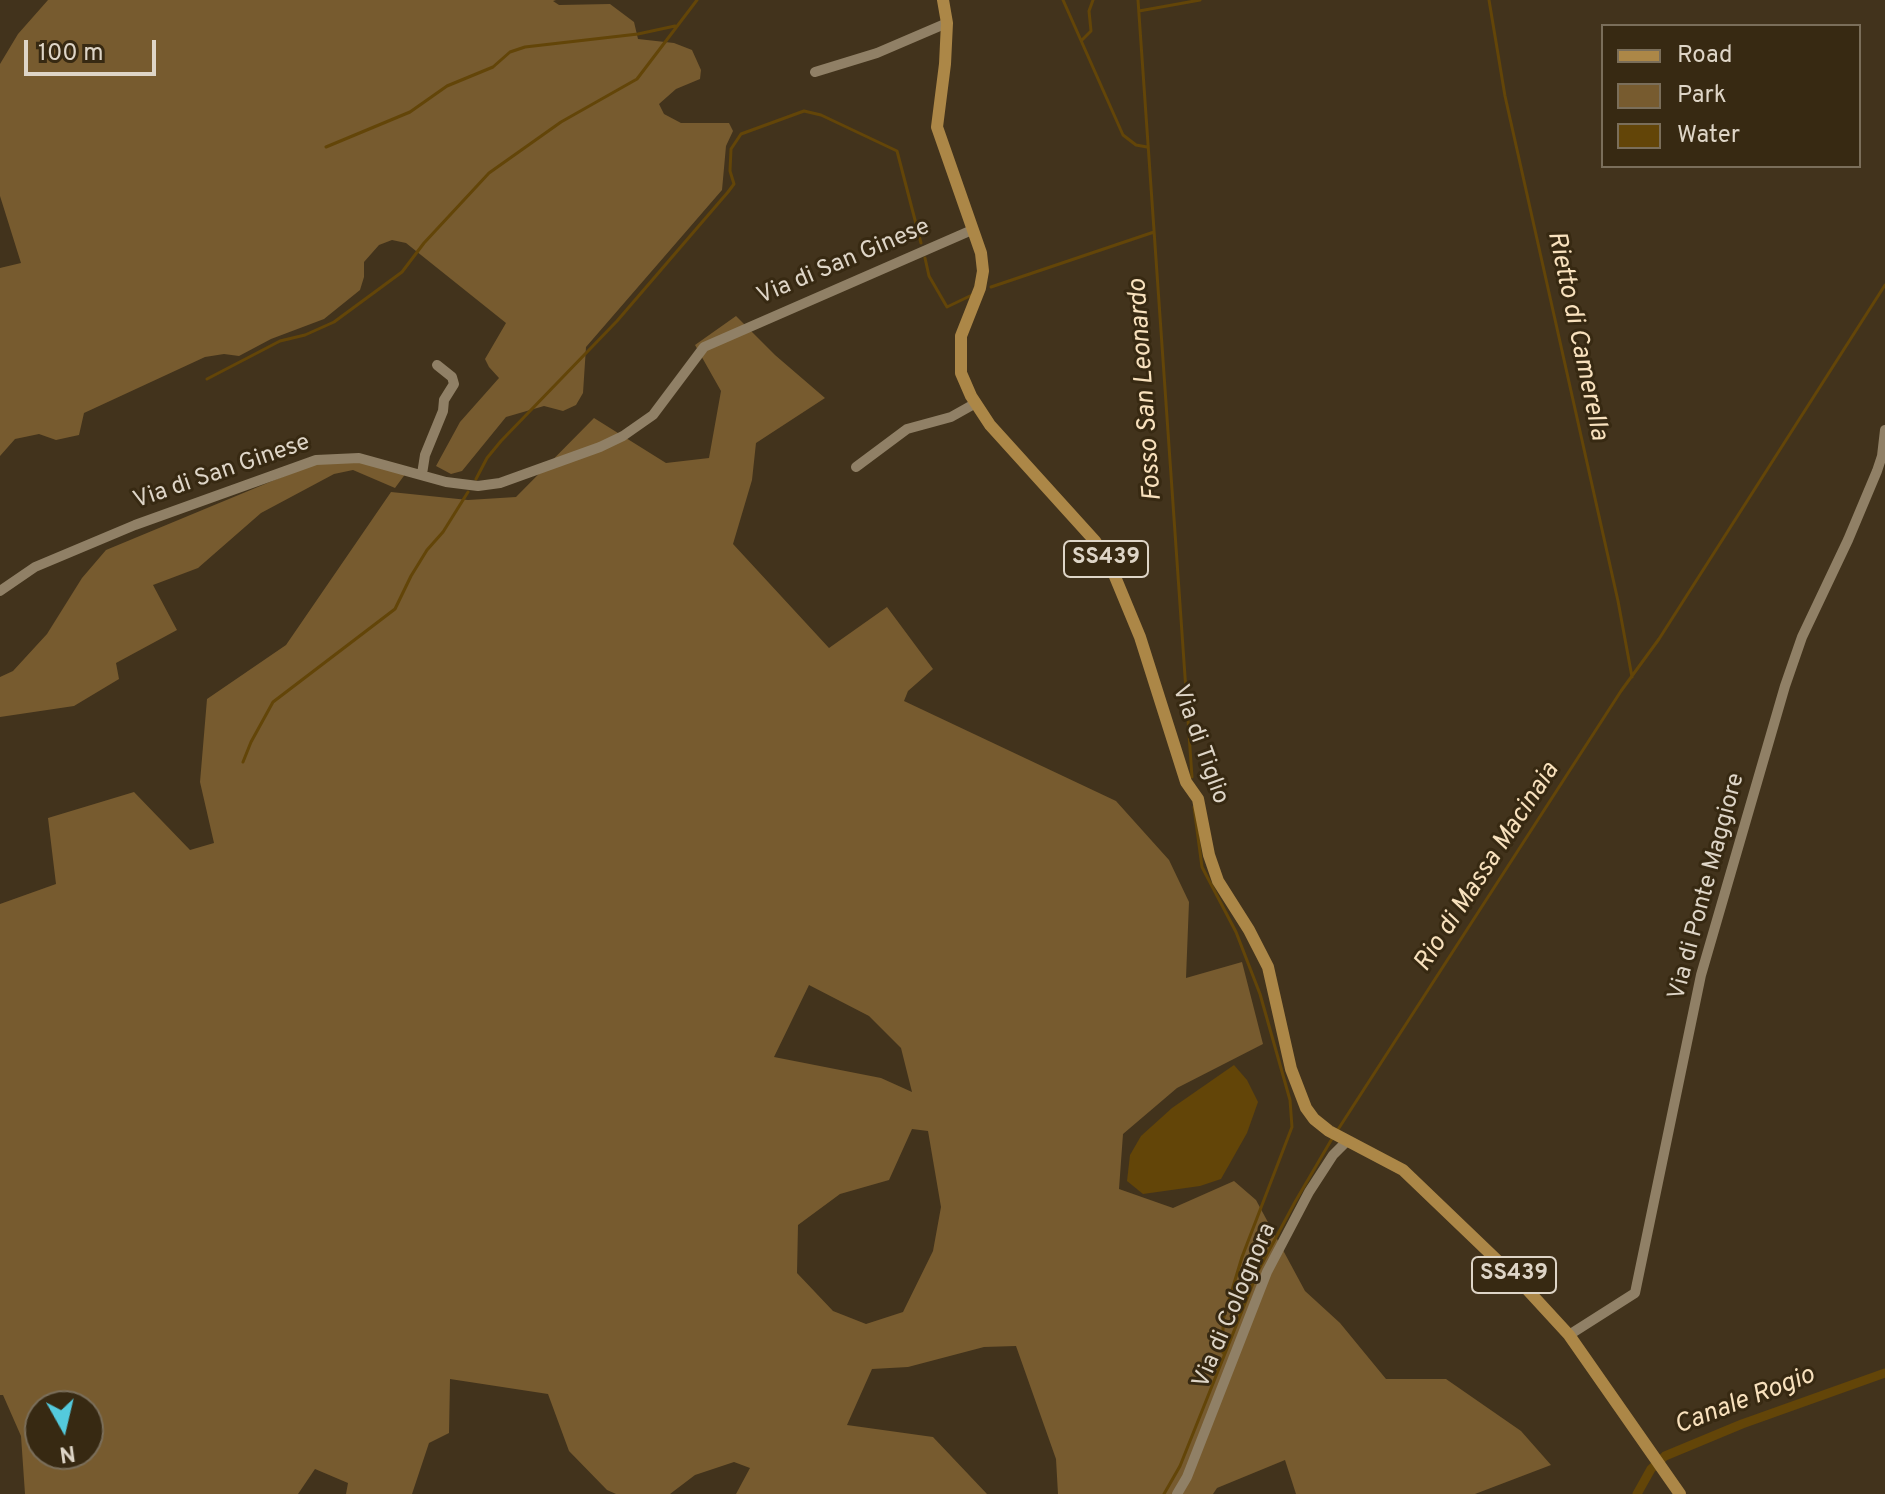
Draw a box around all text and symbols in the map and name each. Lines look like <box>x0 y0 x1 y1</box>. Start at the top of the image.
scale bar <box>28 24 160 74</box>
legend <box>1601 24 1861 168</box>
text: 100 m <box>38 39 104 69</box>
text: Road <box>1677 41 1733 71</box>
text: Park <box>1677 81 1727 111</box>
text: Water <box>1677 121 1740 151</box>
street label: Via di San Ginese <box>753 214 935 312</box>
water label: Rietto di Camerella <box>1539 228 1613 444</box>
water label: Fosso San Leonardo <box>1124 278 1170 502</box>
street label: Via di San Ginese <box>130 429 314 517</box>
road number: SS439 <box>1064 541 1148 577</box>
street label: Via di Tiglio <box>1164 682 1234 808</box>
water label: Rio di Massa Macinaia <box>1409 757 1567 979</box>
street label: Via di Ponte Maggiore <box>1664 770 1752 1004</box>
street label: Via di Colognora <box>1188 1219 1284 1393</box>
road number: SS439 <box>1472 1257 1556 1293</box>
water label: Canale Rogio <box>1671 1361 1819 1443</box>
north arrow <box>24 1390 104 1470</box>
text: N <box>57 1438 77 1467</box>

